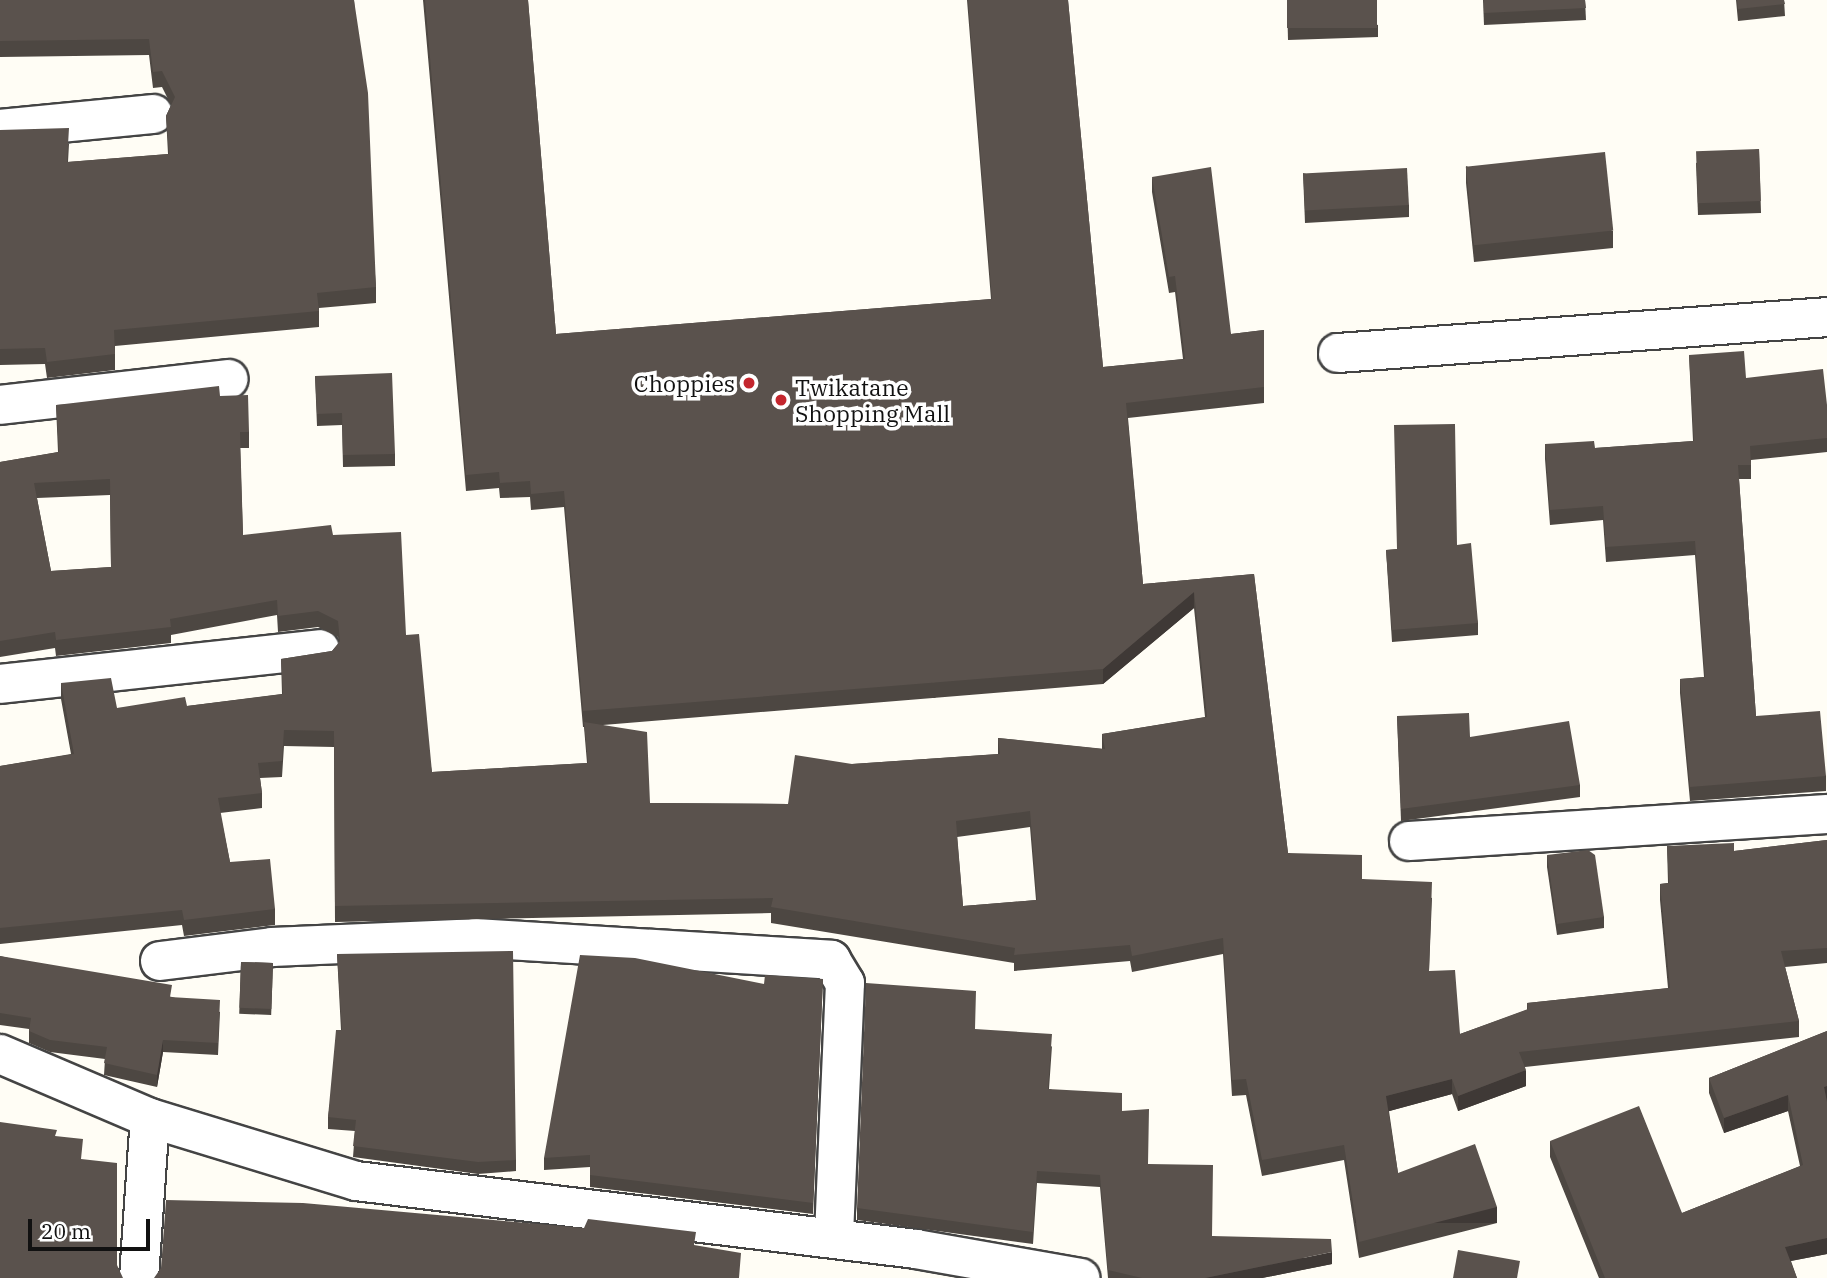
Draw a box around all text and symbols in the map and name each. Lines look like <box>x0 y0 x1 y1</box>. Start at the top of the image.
place label: Choppies <box>634 369 735 397</box>
place label: Twikatane Shopping Mall <box>795 373 950 427</box>
marker: Choppies <box>741 375 757 391</box>
marker: Twikatane Shopping Mall <box>773 392 789 408</box>
scale bar <box>32 1204 154 1248</box>
text: 20 m <box>41 1217 91 1245</box>

